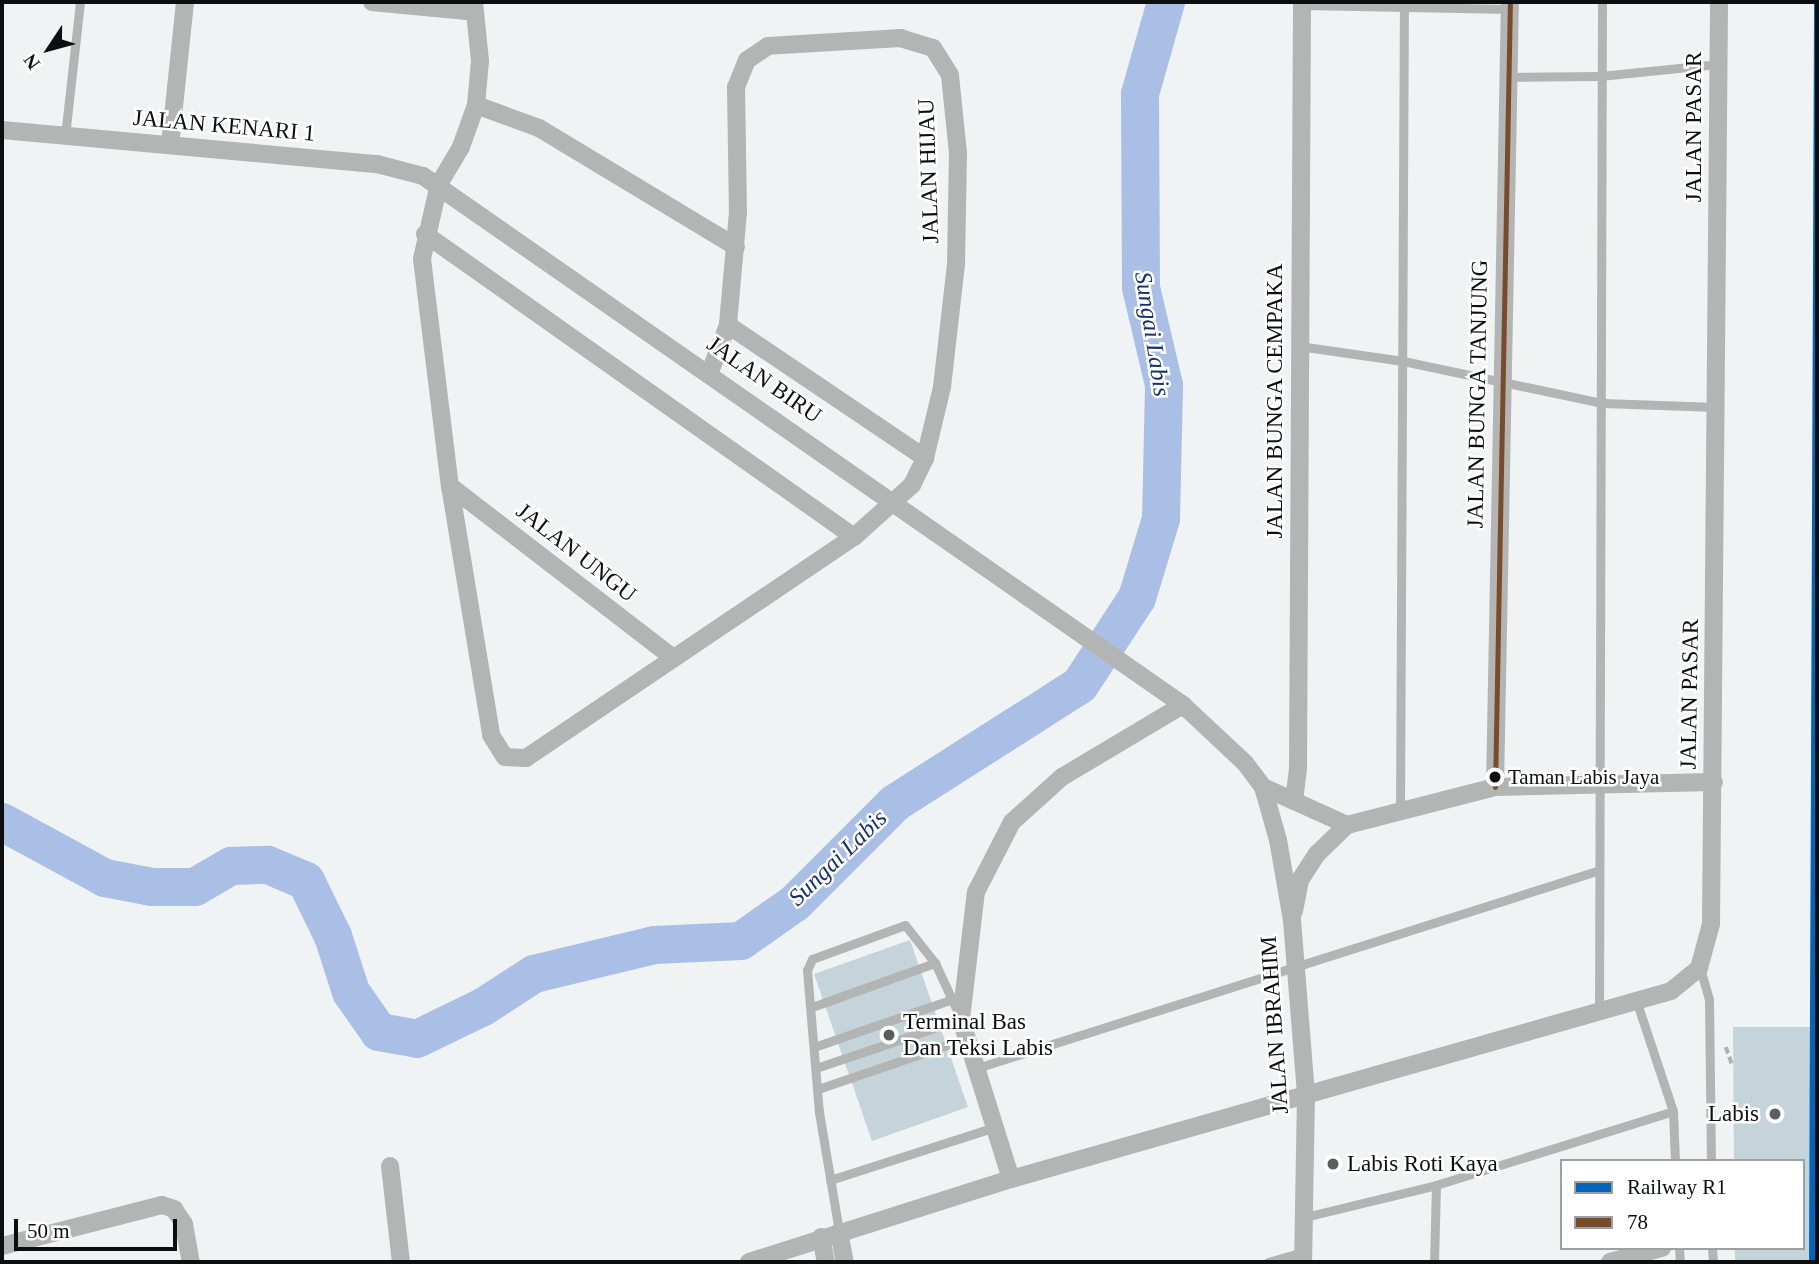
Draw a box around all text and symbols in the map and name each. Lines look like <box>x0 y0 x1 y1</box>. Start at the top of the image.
north arrow <box>14 14 84 84</box>
text: N <box>19 50 44 73</box>
street label: JALAN PASAR <box>1680 52 1708 202</box>
street label: JALAN HIJAU <box>913 98 945 244</box>
street label: JALAN KENARI 1 <box>132 104 316 148</box>
street label: JALAN BUNGA TANJUNG <box>1462 259 1494 529</box>
street label: JALAN BUNGA CEMPAKA <box>1261 263 1289 539</box>
water label: Sungai Labis <box>1128 270 1176 398</box>
street label: JALAN BIRU <box>701 330 827 430</box>
street label: JALAN UNGU <box>510 497 642 609</box>
street label: JALAN PASAR <box>1675 618 1705 770</box>
place label: Taman Labis Jaya <box>1508 764 1659 790</box>
marker: Taman Labis Jaya <box>1488 770 1502 784</box>
water label: Sungai Labis <box>783 804 893 912</box>
street label: JALAN IBRAHIM <box>1255 935 1295 1115</box>
place label: Terminal Bas Dan Teksi Labis <box>903 1008 1053 1062</box>
marker: Terminal Bas Dan Teksi Labis <box>881 1027 897 1043</box>
place label: Labis <box>1708 1100 1759 1128</box>
marker: Labis <box>1765 1104 1785 1124</box>
place label: Labis Roti Kaya <box>1347 1150 1498 1178</box>
marker: Labis Roti Kaya <box>1325 1156 1341 1172</box>
legend <box>1560 1159 1805 1250</box>
text: Railway R1 <box>1627 1175 1727 1199</box>
scale bar <box>18 1204 180 1248</box>
text: 78 <box>1627 1210 1648 1234</box>
text: 50 m <box>27 1219 70 1243</box>

